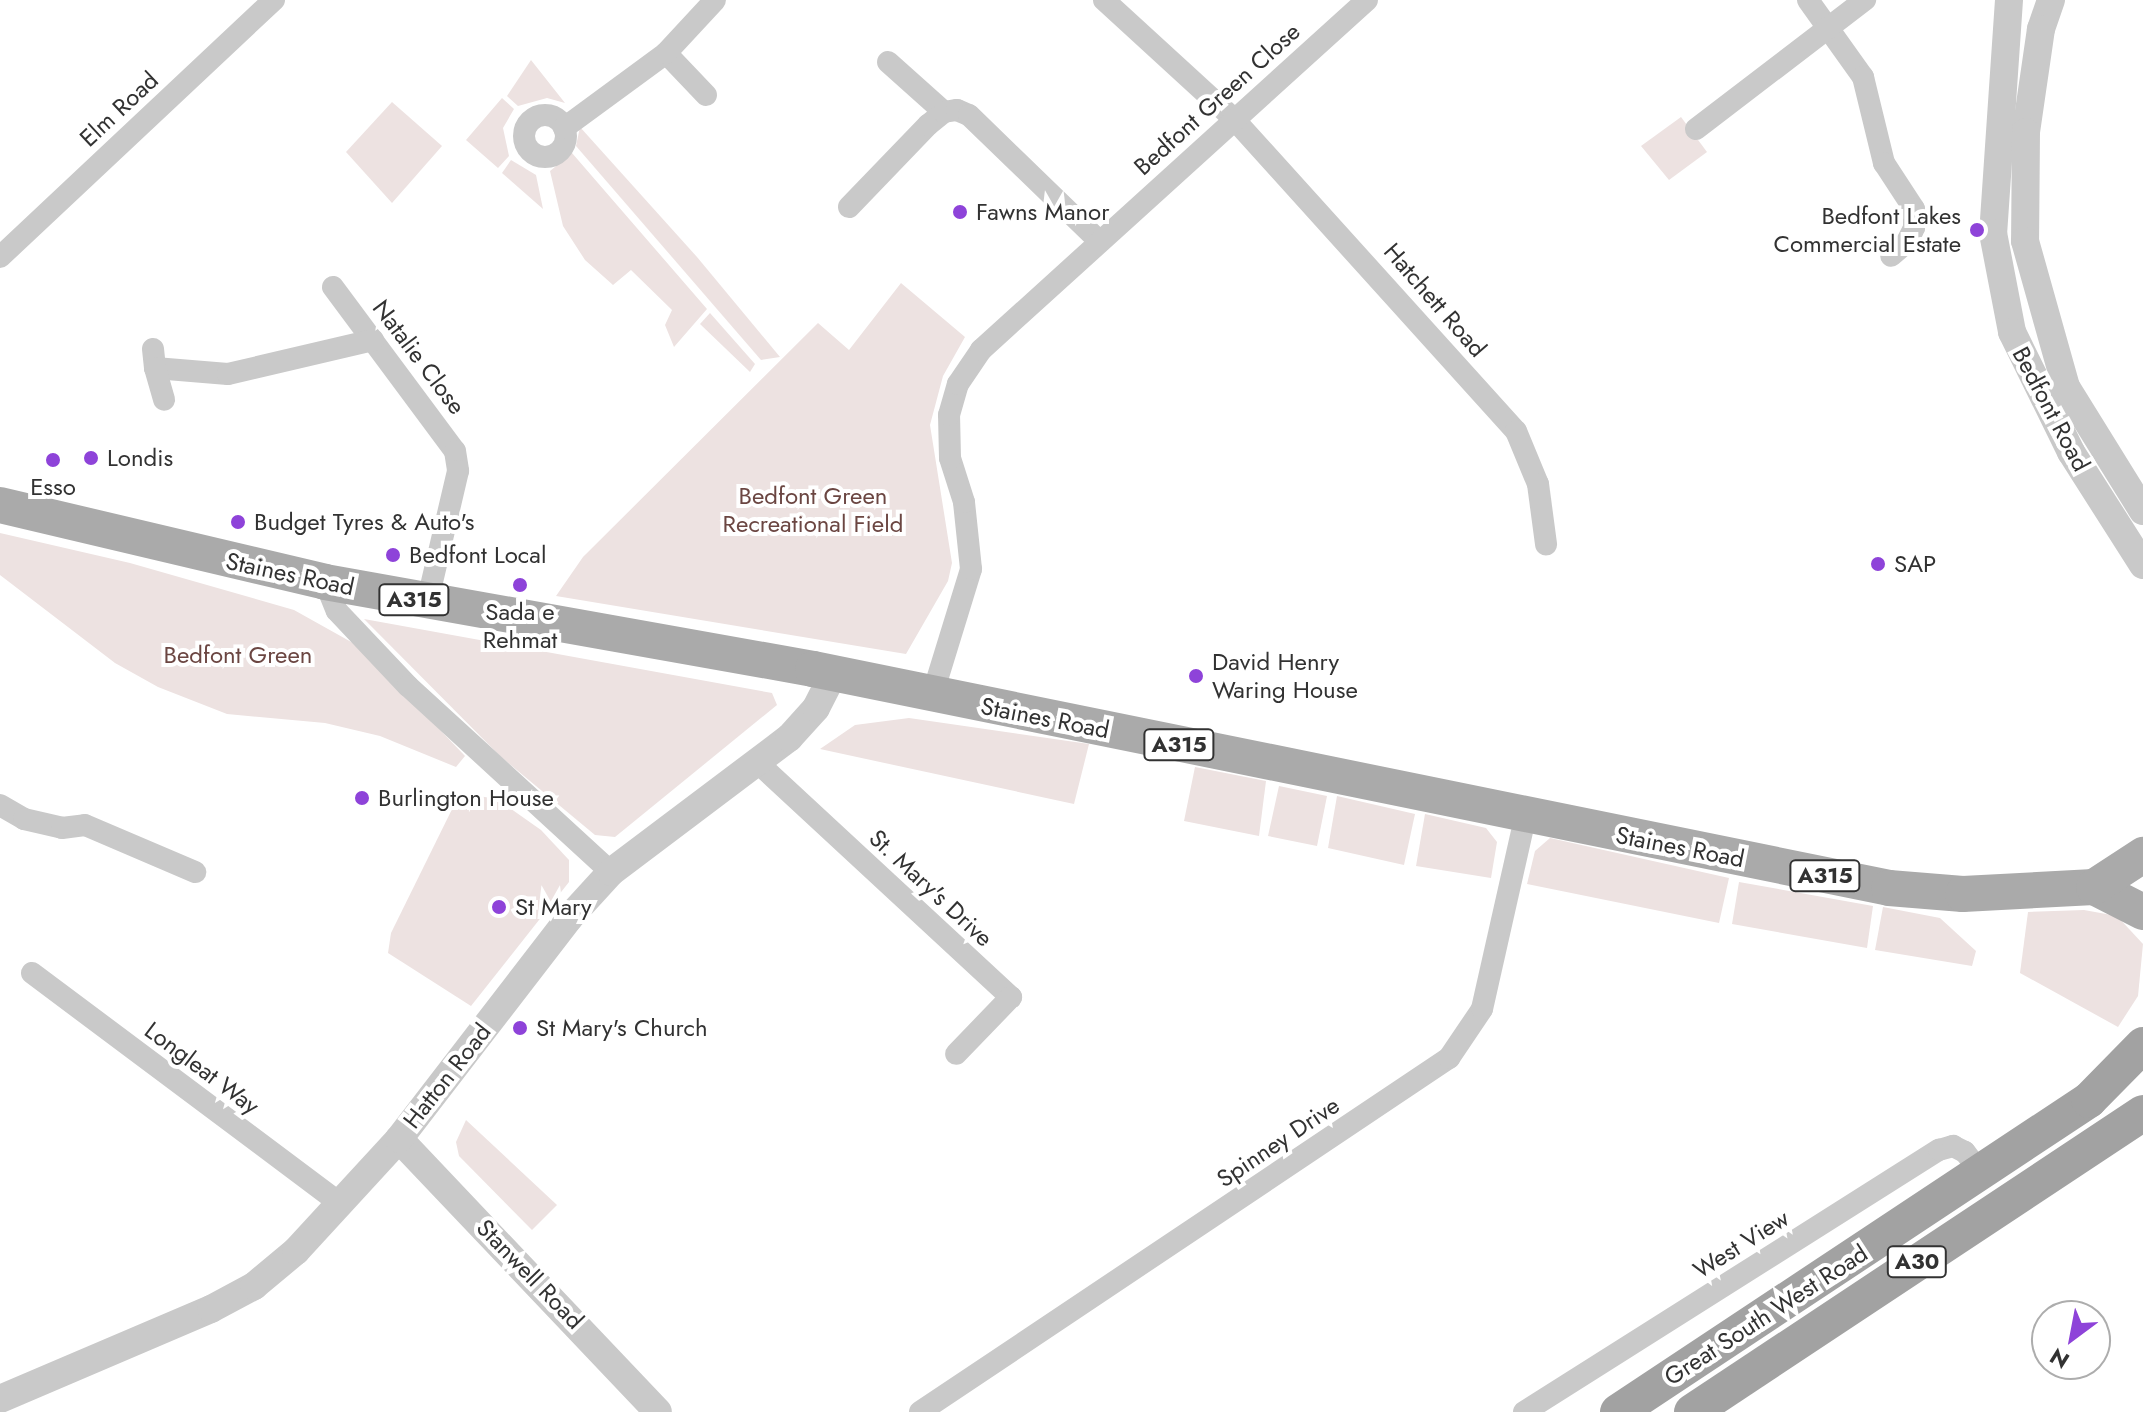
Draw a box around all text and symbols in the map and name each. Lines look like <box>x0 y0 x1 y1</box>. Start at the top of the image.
street label: Bedfont Green Close <box>1128 17 1306 181</box>
street label: Elm Road <box>74 66 164 152</box>
place label: Fawns Manor <box>976 198 1109 226</box>
place label: Bedfont Lakes Commercial Estate <box>1774 202 1961 258</box>
marker: Fawns Manor <box>951 203 969 221</box>
marker: Bedfont Lakes Commercial Estate <box>1968 221 1986 239</box>
street label: Hatchett Road <box>1378 237 1492 363</box>
street label: Natalie Close <box>367 294 471 420</box>
street label: Bedfont Road <box>2006 342 2096 476</box>
place label: Londis <box>107 444 173 472</box>
marker: Londis <box>82 449 100 467</box>
marker: Esso <box>44 451 62 469</box>
place label: Esso <box>30 473 76 501</box>
park label: Bedfont Green Recreational Field <box>723 482 903 538</box>
place label: Budget Tyres & Auto's <box>254 508 474 536</box>
marker: Budget Tyres & Auto's <box>229 513 247 531</box>
place label: Bedfont Local <box>409 541 546 569</box>
street label: Staines Road <box>223 546 357 602</box>
marker: Bedfont Local <box>384 546 402 564</box>
place label: SAP <box>1894 550 1936 578</box>
marker: SAP <box>1869 555 1887 573</box>
marker: Sada e Rehmat <box>511 576 529 594</box>
road number: A315 <box>378 582 450 618</box>
place label: Sada e Rehmat <box>483 598 557 654</box>
park label: Bedfont Green <box>164 641 312 669</box>
place label: David Henry Waring House <box>1212 648 1358 704</box>
marker: David Henry Waring House <box>1187 667 1205 685</box>
street label: Staines Road <box>978 691 1112 745</box>
road number: A315 <box>1143 727 1215 763</box>
place label: Burlington House <box>378 784 554 812</box>
marker: Burlington House <box>353 789 371 807</box>
street label: Staines Road <box>1613 820 1747 874</box>
street label: St. Mary's Drive <box>863 823 999 953</box>
road number: A315 <box>1789 858 1861 894</box>
place label: St Mary <box>515 893 592 921</box>
marker: St Mary <box>490 898 508 916</box>
place label: St Mary's Church <box>536 1014 708 1042</box>
street label: Longleat Way <box>139 1016 265 1120</box>
street label: Hatton Road <box>397 1018 497 1134</box>
marker: St Mary's Church <box>511 1019 529 1037</box>
street label: Spinney Drive <box>1211 1091 1345 1193</box>
street label: West View <box>1688 1203 1794 1285</box>
street label: Stanwell Road <box>471 1213 589 1335</box>
street label: Great South West Road <box>1659 1239 1873 1391</box>
road number: A30 <box>1885 1244 1949 1280</box>
north arrow <box>2031 1300 2111 1380</box>
text: N <box>2043 1340 2075 1377</box>

